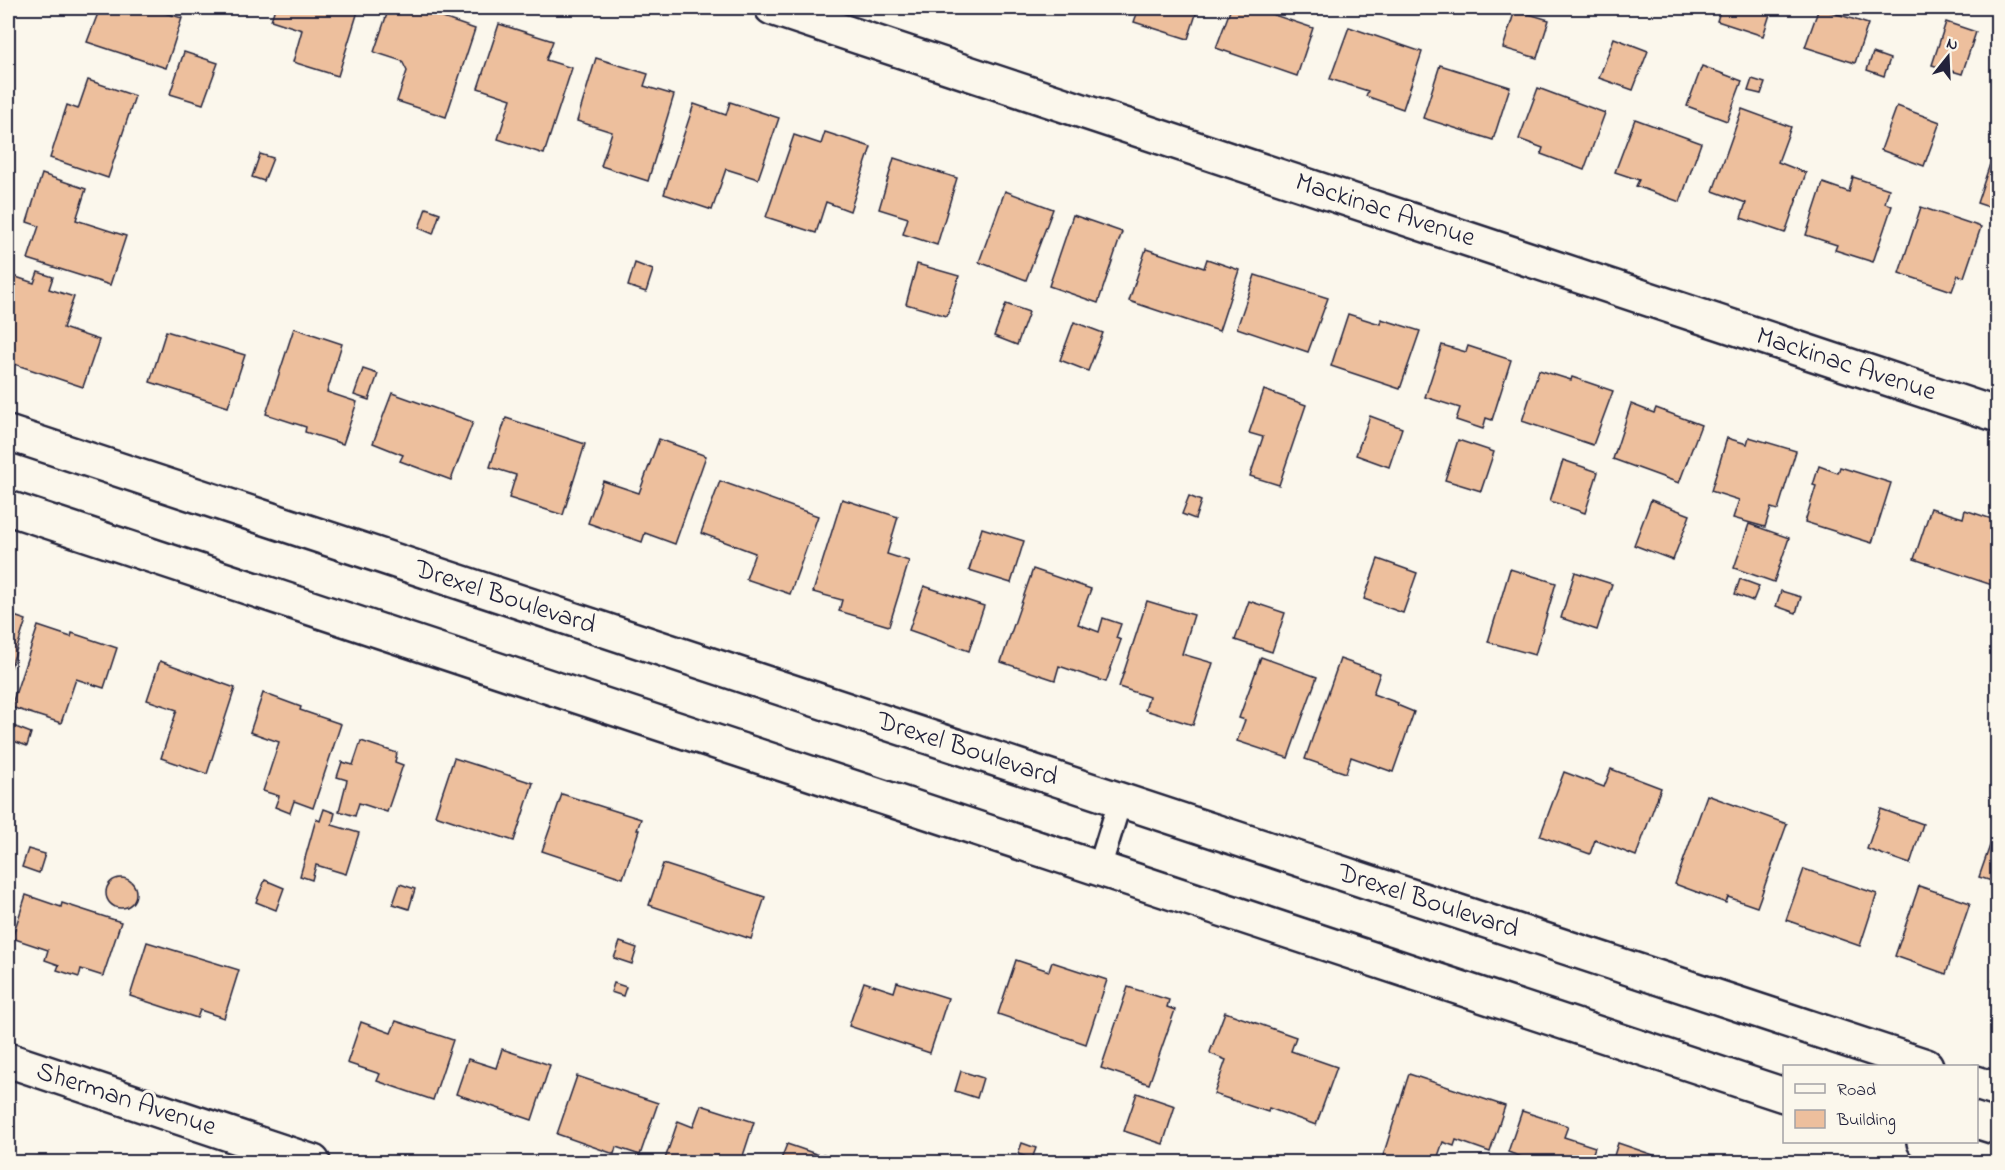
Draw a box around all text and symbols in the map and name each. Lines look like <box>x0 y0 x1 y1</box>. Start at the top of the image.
north arrow <box>1918 27 1978 87</box>
text: N <box>1943 32 1961 58</box>
street label: Mackinac Avenue <box>1290 164 1481 259</box>
street label: Mackinac Avenue <box>1751 318 1942 413</box>
street label: Drexel Boulevard <box>408 550 601 646</box>
street label: Drexel Boulevard <box>870 702 1063 798</box>
street label: Drexel Boulevard <box>1331 854 1524 950</box>
street label: Sherman Avenue <box>31 1053 222 1148</box>
legend <box>1783 1065 1978 1143</box>
text: Road <box>1837 1078 1876 1104</box>
text: Building <box>1836 1108 1896 1135</box>

